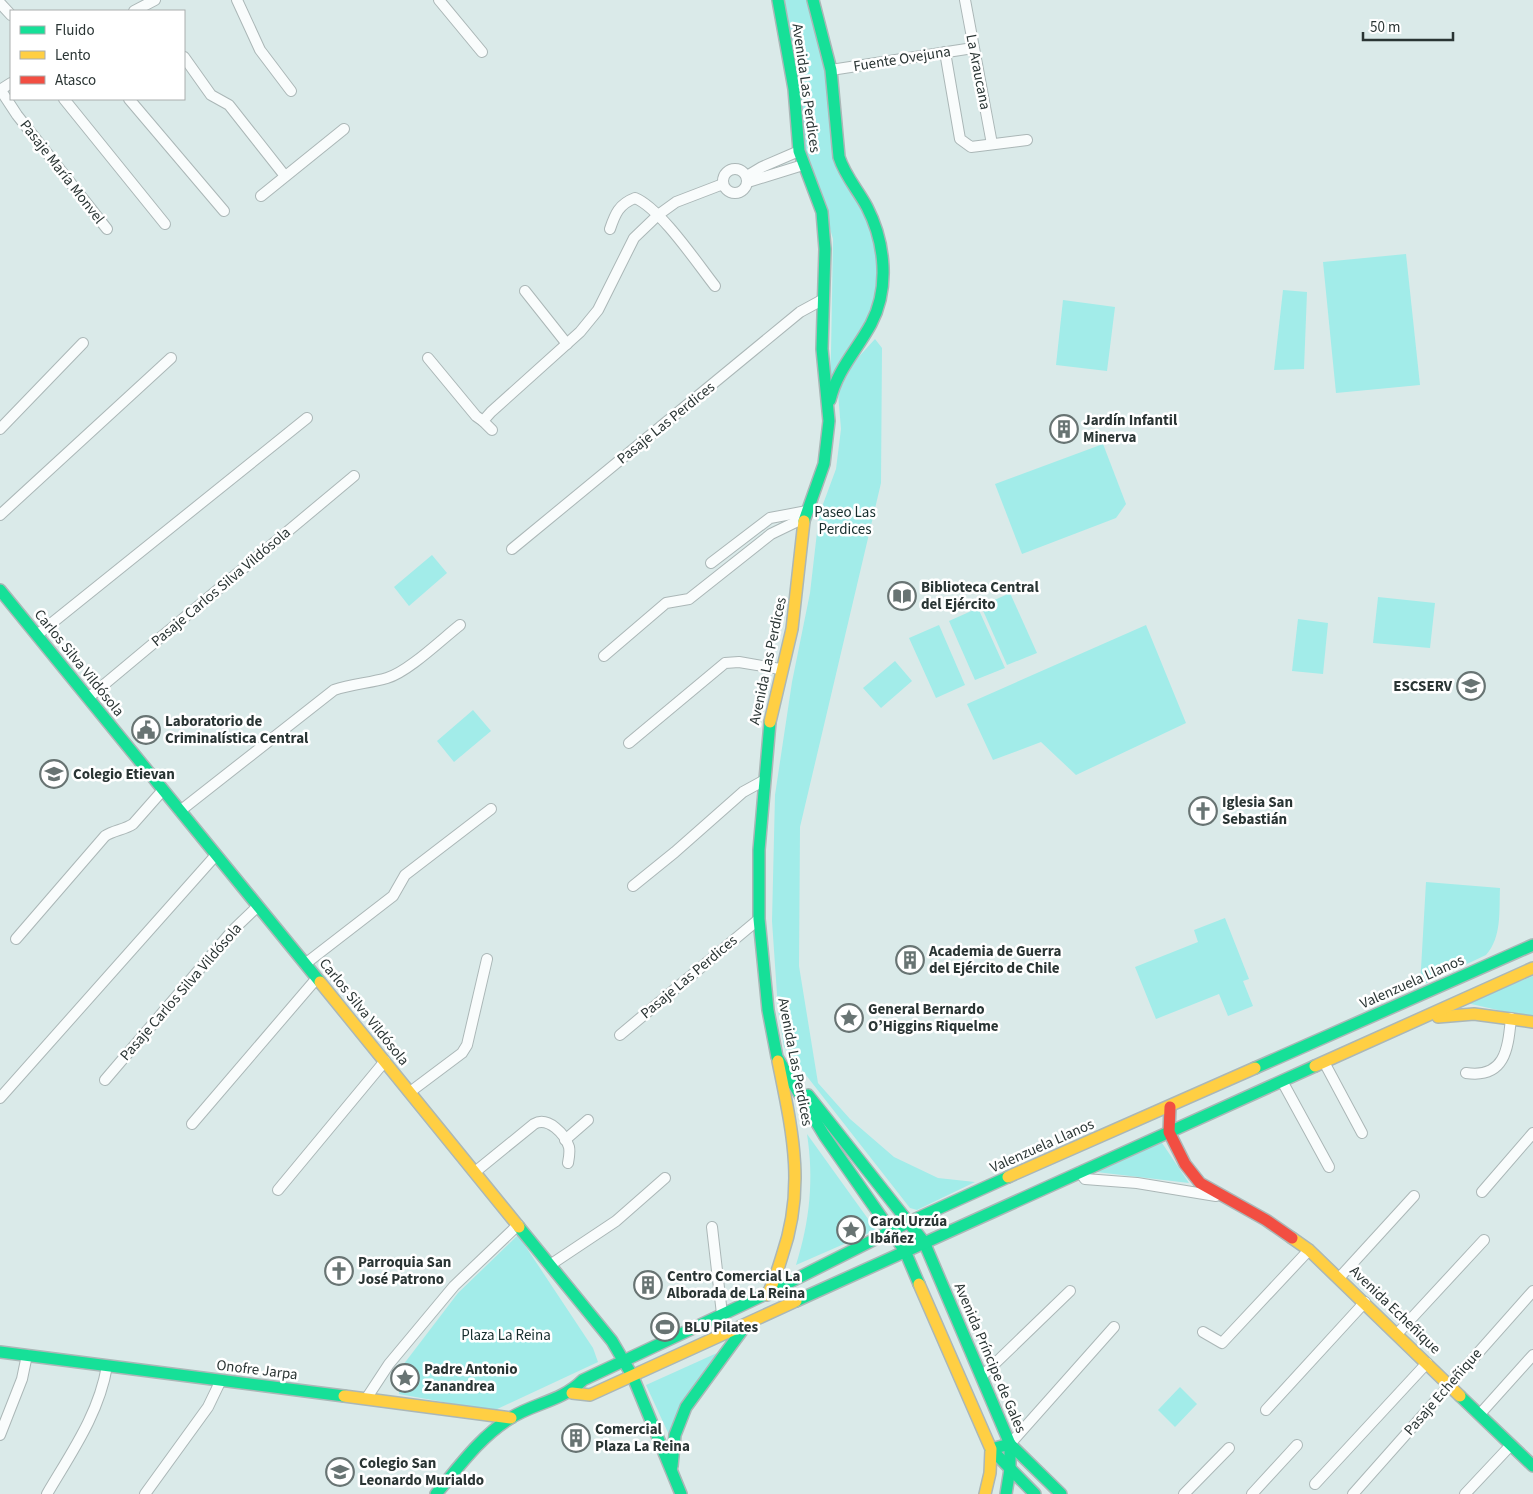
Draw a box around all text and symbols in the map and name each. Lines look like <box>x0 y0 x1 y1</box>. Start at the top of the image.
legend <box>10 10 185 100</box>
scale bar <box>1363 10 1453 42</box>
text: 50 m <box>1370 17 1400 38</box>
text: Fluido <box>55 20 95 41</box>
street label: Avenida Las Perdices <box>787 22 825 154</box>
street label: La Araucana <box>960 32 996 112</box>
street label: Fuente Ovejuna <box>852 41 952 77</box>
text: Lento <box>55 45 91 66</box>
text: Atasco <box>55 70 96 91</box>
street label: Pasaje María Monvel <box>15 116 109 229</box>
street label: Pasaje Las Perdices <box>613 377 719 469</box>
place label: Jardín Infantil Minerva <box>1083 410 1178 448</box>
building icon: Jardín Infantil Minerva <box>1049 414 1079 444</box>
park label: Paseo Las Perdices <box>814 502 876 540</box>
street label: Pasaje Carlos Silva Vildósola <box>147 522 295 652</box>
place label: Biblioteca Central del Ejército <box>921 577 1039 615</box>
library icon: Biblioteca Central del Ejército <box>887 581 917 611</box>
street label: Avenida Las Perdices <box>744 595 792 727</box>
street label: Carlos Silva Vildósola <box>29 605 129 721</box>
school or university icon: ESCSERV <box>1456 671 1486 701</box>
place label: ESCSERV <box>1393 676 1453 697</box>
place label: Laboratorio de Criminalística Central <box>165 711 309 749</box>
public building icon: Laboratorio de Criminalística Central <box>131 715 161 745</box>
school or university icon: Colegio Etievan <box>39 759 69 789</box>
place label: Colegio Etievan <box>73 764 175 785</box>
place label: Iglesia San Sebastián <box>1222 792 1293 830</box>
church icon: Iglesia San Sebastián <box>1188 796 1218 826</box>
street label: Pasaje Carlos Silva Vildósola <box>115 919 247 1065</box>
street label: Pasaje Las Perdices <box>636 930 742 1024</box>
place label: Academia de Guerra del Ejército de Chile <box>928 941 1061 979</box>
building icon: Academia de Guerra del Ejército de Chile <box>895 945 925 975</box>
street label: Valenzuela Llanos <box>1357 950 1467 1014</box>
street label: Carlos Silva Vildósola <box>314 954 414 1070</box>
street label: Avenida Las Perdices <box>772 996 818 1128</box>
place label: General Bernardo O’Higgins Riquelme <box>868 999 999 1037</box>
place icon: General Bernardo O’Higgins Riquelme <box>834 1003 864 1033</box>
street label: Valenzuela Llanos <box>987 1114 1097 1178</box>
place label: Carol Urzúa Ibáñez <box>870 1211 947 1249</box>
place icon: Carol Urzúa Ibáñez <box>836 1215 866 1245</box>
place label: Parroquia San José Patrono <box>358 1252 451 1290</box>
church icon: Parroquia San José Patrono <box>324 1256 354 1286</box>
street label: Avenida Echeñique <box>1345 1261 1445 1359</box>
place label: Centro Comercial La Alborada de La Reina <box>666 1266 805 1304</box>
building icon: Centro Comercial La Alborada de La Reina <box>633 1270 663 1300</box>
street label: Avenida Príncipe de Gales <box>949 1280 1031 1436</box>
sports icon: BLU Pilates <box>650 1312 680 1342</box>
place label: BLU Pilates <box>684 1317 759 1338</box>
park label: Plaza La Reina <box>461 1325 551 1346</box>
street label: Pasaje Echeñique <box>1399 1344 1487 1440</box>
street label: Onofre Jarpa <box>215 1355 299 1385</box>
place label: Padre Antonio Zanandrea <box>424 1359 518 1397</box>
place icon: Padre Antonio Zanandrea <box>390 1363 420 1393</box>
place label: Comercial Plaza La Reina <box>595 1419 690 1457</box>
building icon: Comercial Plaza La Reina <box>561 1423 591 1453</box>
place label: Colegio San Leonardo Murialdo <box>359 1453 484 1491</box>
school or university icon: Colegio San Leonardo Murialdo <box>325 1457 355 1487</box>

